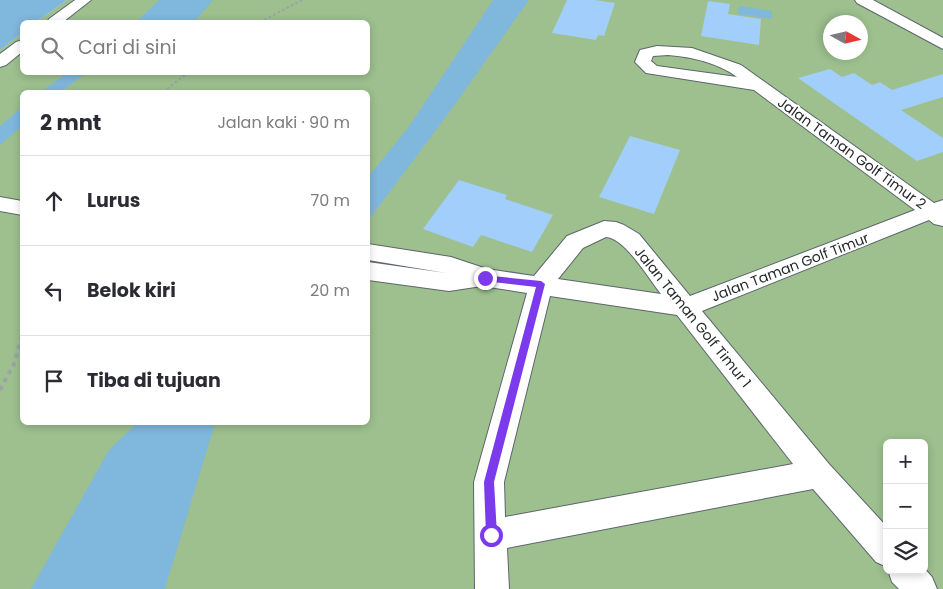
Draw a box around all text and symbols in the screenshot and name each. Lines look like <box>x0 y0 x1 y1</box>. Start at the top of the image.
north arrow <box>823 15 868 60</box>
search box <box>20 20 370 75</box>
icon: search <box>38 34 66 62</box>
text: Cari di sini <box>78 34 176 61</box>
street label: Jalan Taman Golf Timur 2 <box>774 92 930 214</box>
text: 2 mnt <box>40 108 101 137</box>
text: Jalan kaki · 90 m <box>217 111 350 134</box>
icon: ahead <box>40 187 68 215</box>
text: Lurus <box>87 187 140 214</box>
text: 70 m <box>310 189 350 212</box>
street label: Jalan Taman Golf Timur <box>708 228 872 306</box>
street label: Jalan Taman Golf Timur 1 <box>630 242 756 392</box>
route end <box>474 267 497 290</box>
icon: left <box>40 277 68 305</box>
text: Belok kiri <box>87 277 176 304</box>
text: 20 m <box>310 279 350 302</box>
icon: arrive <box>40 367 68 395</box>
text: Tiba di tujuan <box>87 367 221 394</box>
map controls <box>883 439 928 574</box>
button: + <box>883 439 928 484</box>
button: − <box>883 484 928 529</box>
route start <box>480 524 503 547</box>
button: layers <box>883 529 928 574</box>

